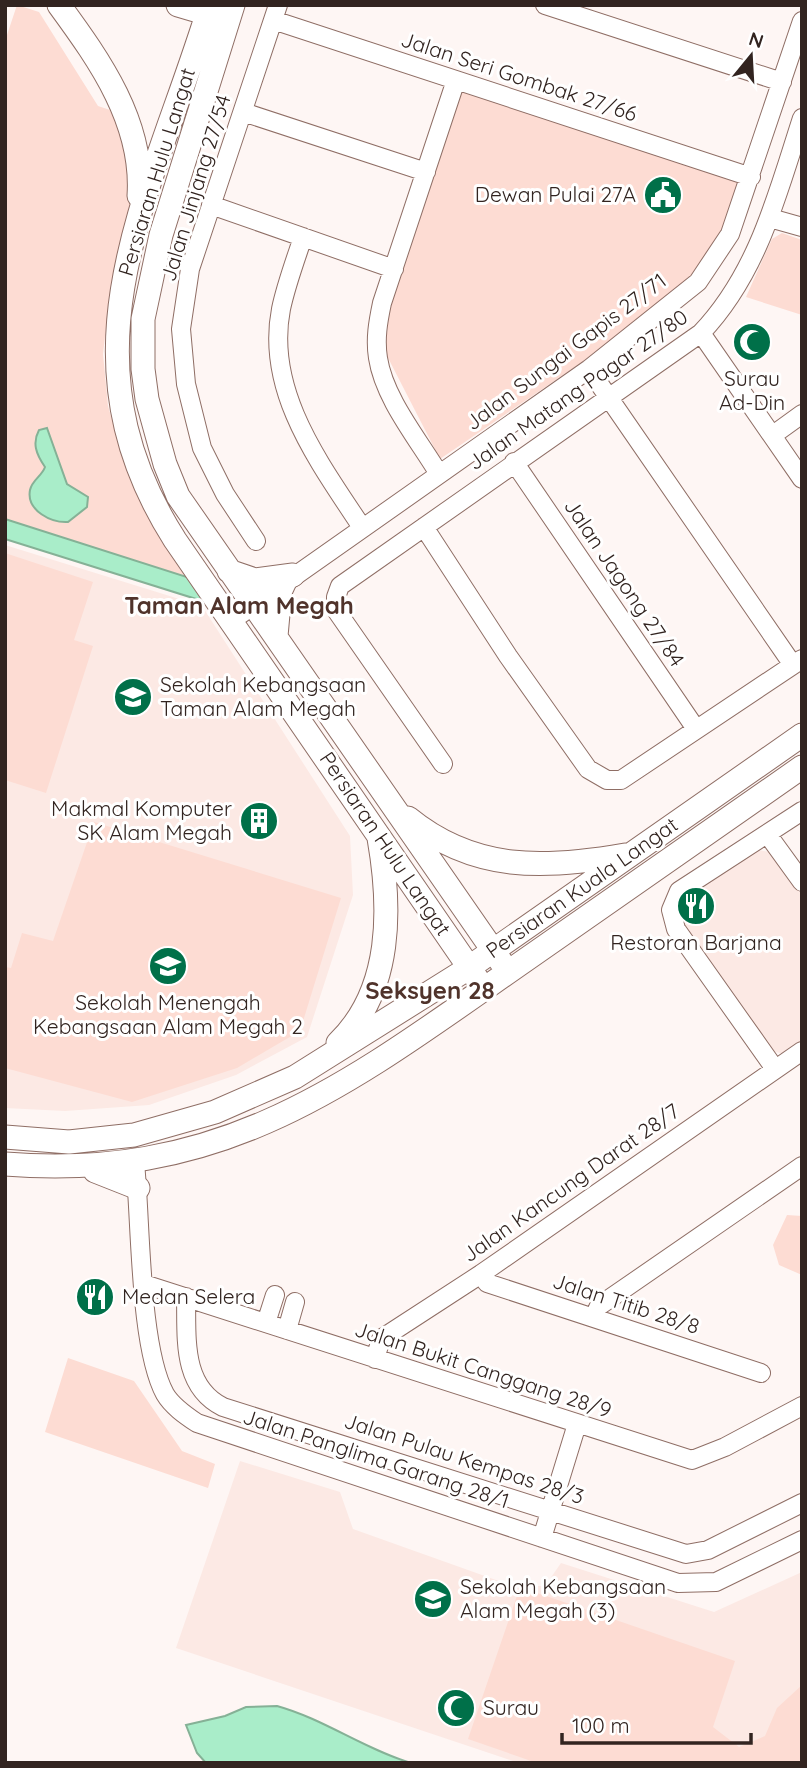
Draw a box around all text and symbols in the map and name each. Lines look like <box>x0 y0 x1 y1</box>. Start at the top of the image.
north arrow <box>716 21 786 91</box>
street label: Jalan Seri Gombak 27/66 <box>398 26 641 127</box>
text: N <box>746 26 767 53</box>
street label: Persiaran Hulu Langat <box>112 65 200 279</box>
street label: Jalan Jinjang 27/54 <box>154 91 236 284</box>
public building icon: Dewan Pulai 27A <box>642 174 684 216</box>
place label: Dewan Pulai 27A <box>475 181 636 207</box>
street label: Jalan Sungai Gapis 27/71 <box>460 267 671 435</box>
street label: Jalan Matang Pagar 27/80 <box>462 303 692 475</box>
mosque icon: Surau Ad-Din <box>731 321 773 363</box>
place label: Surau Ad-Din <box>719 365 785 415</box>
street label: Jalan Jagong 27/84 <box>559 494 691 671</box>
district label: Taman Alam Megah <box>124 590 354 620</box>
place label: Sekolah Kebangsaan Taman Alam Megah <box>160 671 366 721</box>
school or university icon: Sekolah Kebangsaan Taman Alam Megah <box>112 676 154 718</box>
street label: Persiaran Hulu Langat <box>315 747 457 940</box>
place label: Makmal Komputer SK Alam Megah <box>51 795 232 845</box>
building icon: Makmal Komputer SK Alam Megah <box>238 800 280 842</box>
street label: Persiaran Kuala Langat <box>480 811 682 963</box>
restaurant icon: Restoran Barjana <box>675 885 717 927</box>
place label: Restoran Barjana <box>610 929 782 955</box>
school or university icon: Sekolah Menengah Kebangsaan Alam Megah 2 <box>147 945 189 987</box>
district label: Seksyen 28 <box>365 975 495 1005</box>
place label: Sekolah Menengah Kebangsaan Alam Megah 2 <box>33 989 303 1039</box>
street label: Jalan Kancung Darat 28/7 <box>457 1097 684 1267</box>
street label: Jalan Titib 28/8 <box>550 1267 703 1339</box>
restaurant icon: Medan Selera <box>74 1276 116 1318</box>
place label: Medan Selera <box>122 1283 255 1309</box>
street label: Jalan Bukit Canggang 28/9 <box>352 1315 615 1423</box>
street label: Jalan Panglima Garang 28/1 <box>240 1403 513 1513</box>
street label: Jalan Pulau Kempas 28/3 <box>341 1407 587 1509</box>
place label: Sekolah Kebangsaan Alam Megah (3) <box>460 1573 666 1623</box>
school or university icon: Sekolah Kebangsaan Alam Megah (3) <box>412 1578 454 1620</box>
mosque icon: Surau <box>435 1687 477 1729</box>
place label: Surau <box>483 1694 539 1720</box>
scale bar <box>562 1702 751 1746</box>
text: 100 m <box>572 1712 630 1738</box>

